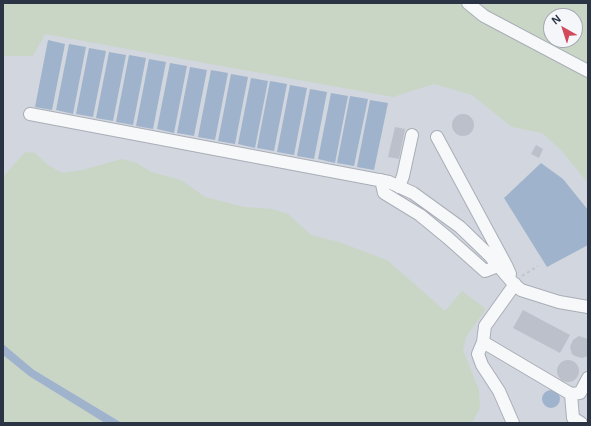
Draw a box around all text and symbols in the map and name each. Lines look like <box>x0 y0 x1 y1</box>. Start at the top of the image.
north arrow <box>543 8 583 48</box>
text: N <box>549 12 563 27</box>

